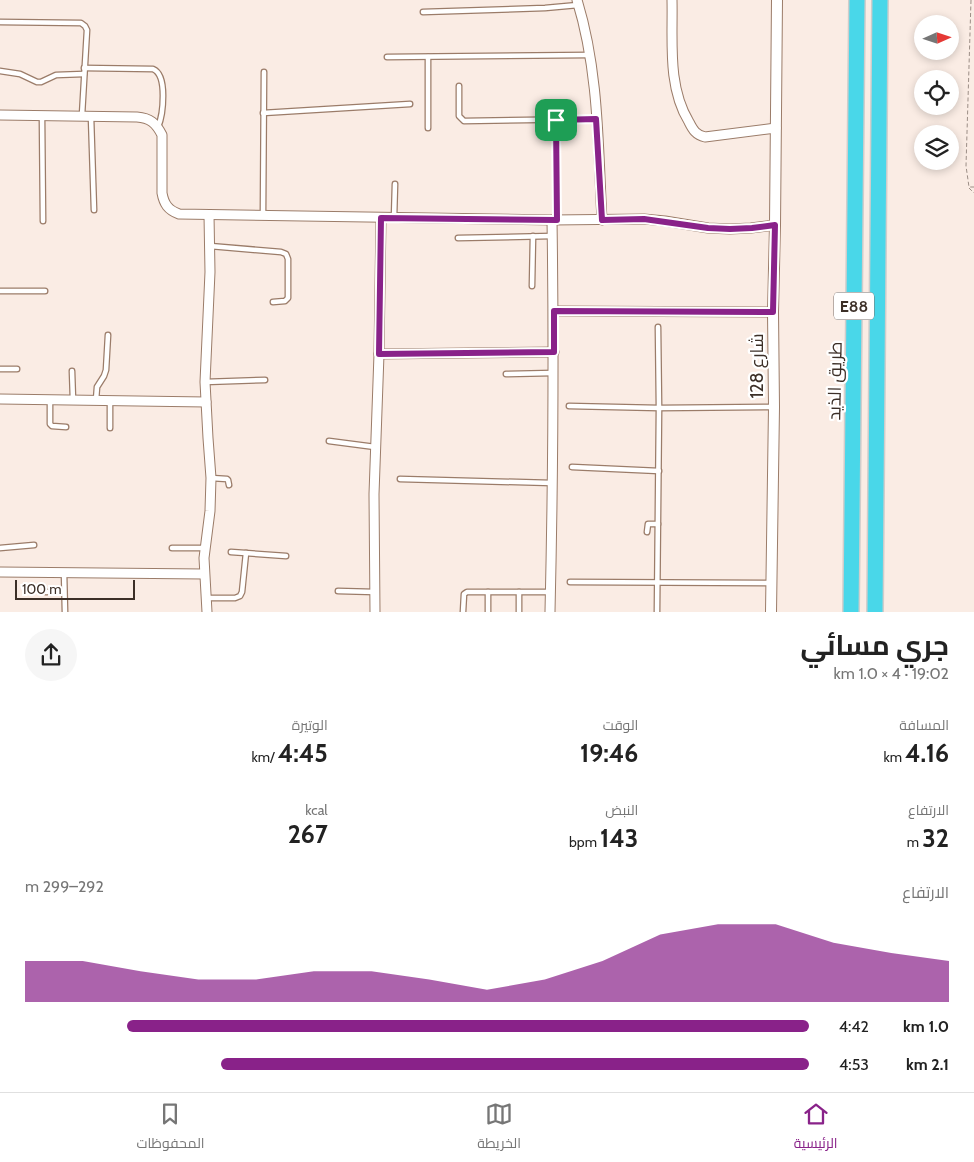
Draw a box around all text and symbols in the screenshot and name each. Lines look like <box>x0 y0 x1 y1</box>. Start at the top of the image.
north arrow <box>914 15 959 60</box>
map controls <box>914 15 959 170</box>
button: locate <box>914 70 959 115</box>
pin <box>535 99 577 141</box>
icon: arrive <box>542 106 570 134</box>
button: layers <box>914 125 959 170</box>
road number: E88 <box>834 292 874 320</box>
street label: شارع 128 <box>746 333 769 399</box>
street label: طريق الذيد <box>823 341 848 421</box>
scale bar <box>15 577 135 600</box>
text: 100 m <box>22 580 62 598</box>
text: جري مسائي <box>801 628 949 662</box>
button: share <box>25 629 77 681</box>
text: 19:02 · 4 × 1.0 km <box>834 664 949 683</box>
text: الوتيرة <box>292 716 328 734</box>
text: الوقت <box>603 716 638 734</box>
text: المسافة <box>899 716 949 734</box>
text: 4:45 <box>278 738 328 768</box>
text: 19:46 <box>580 738 638 768</box>
text: 4.16 <box>905 738 949 768</box>
text: /km <box>251 748 278 766</box>
text: km <box>883 748 905 766</box>
text: kcal <box>305 801 328 819</box>
text: النبض <box>605 801 638 819</box>
text: الارتفاع <box>908 801 949 819</box>
text: 267 <box>288 819 328 849</box>
text: 143 <box>600 823 638 853</box>
text: 32 <box>922 823 949 853</box>
text: bpm <box>569 833 600 851</box>
text: m <box>907 833 922 851</box>
text: 292–299 m <box>25 877 104 896</box>
text: الارتفاع <box>902 883 949 902</box>
text: 4:42 <box>839 1017 869 1036</box>
text: 1.0 km <box>903 1017 949 1036</box>
text: 4:53 <box>839 1055 869 1074</box>
text: 2.1 km <box>906 1055 949 1074</box>
tab: المحفوظات <box>136 1100 205 1156</box>
tab: الخريطة <box>477 1100 521 1156</box>
tab: الرئيسية <box>794 1100 838 1156</box>

